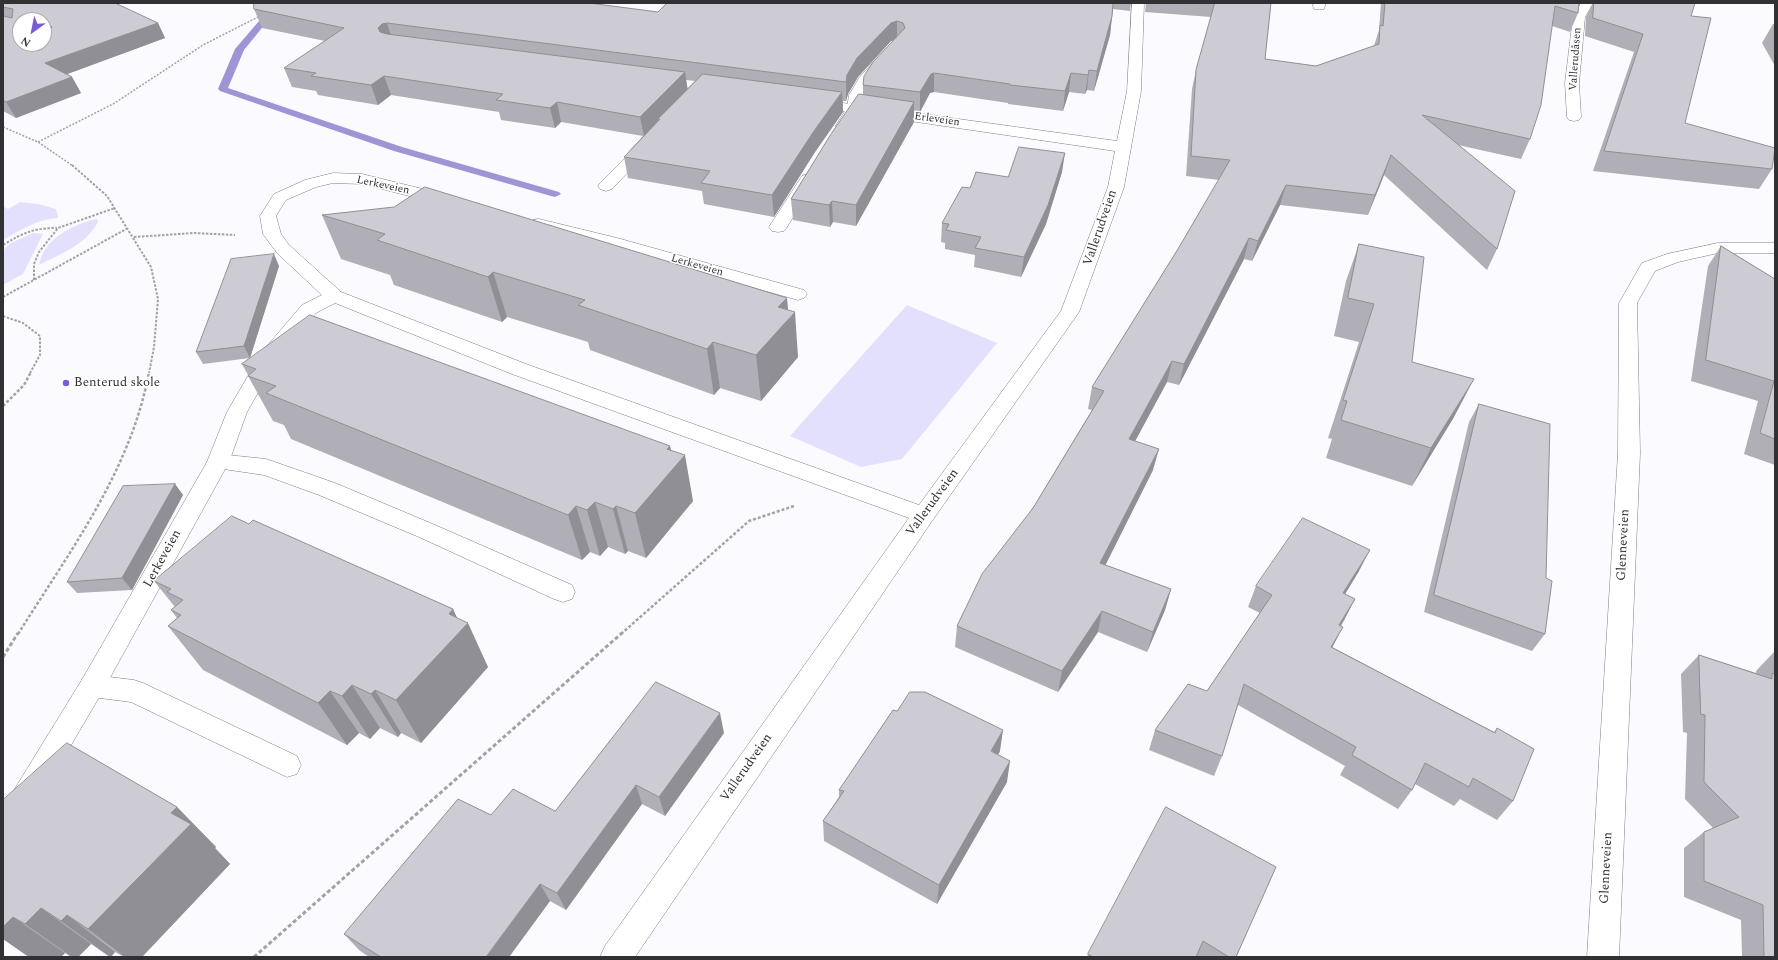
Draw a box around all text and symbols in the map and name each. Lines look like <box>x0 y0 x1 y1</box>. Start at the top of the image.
north arrow <box>12 12 52 52</box>
street label: Vallerudåsen <box>1567 27 1585 91</box>
text: N <box>17 32 34 51</box>
street label: Erleveien <box>913 110 961 130</box>
street label: Lerkeveien <box>355 174 411 198</box>
street label: Vallerudveien <box>1081 188 1121 268</box>
street label: Lerkeveien <box>669 252 725 280</box>
place label: Benterud skole <box>74 375 160 391</box>
marker: Benterud skole <box>61 378 71 388</box>
street label: Vallerudveien <box>903 466 963 540</box>
street label: Glenneveien <box>1614 509 1634 581</box>
street label: Lerkeveien <box>141 527 185 591</box>
street label: Vallerudveien <box>718 731 776 805</box>
street label: Glenneveien <box>1597 832 1617 904</box>

